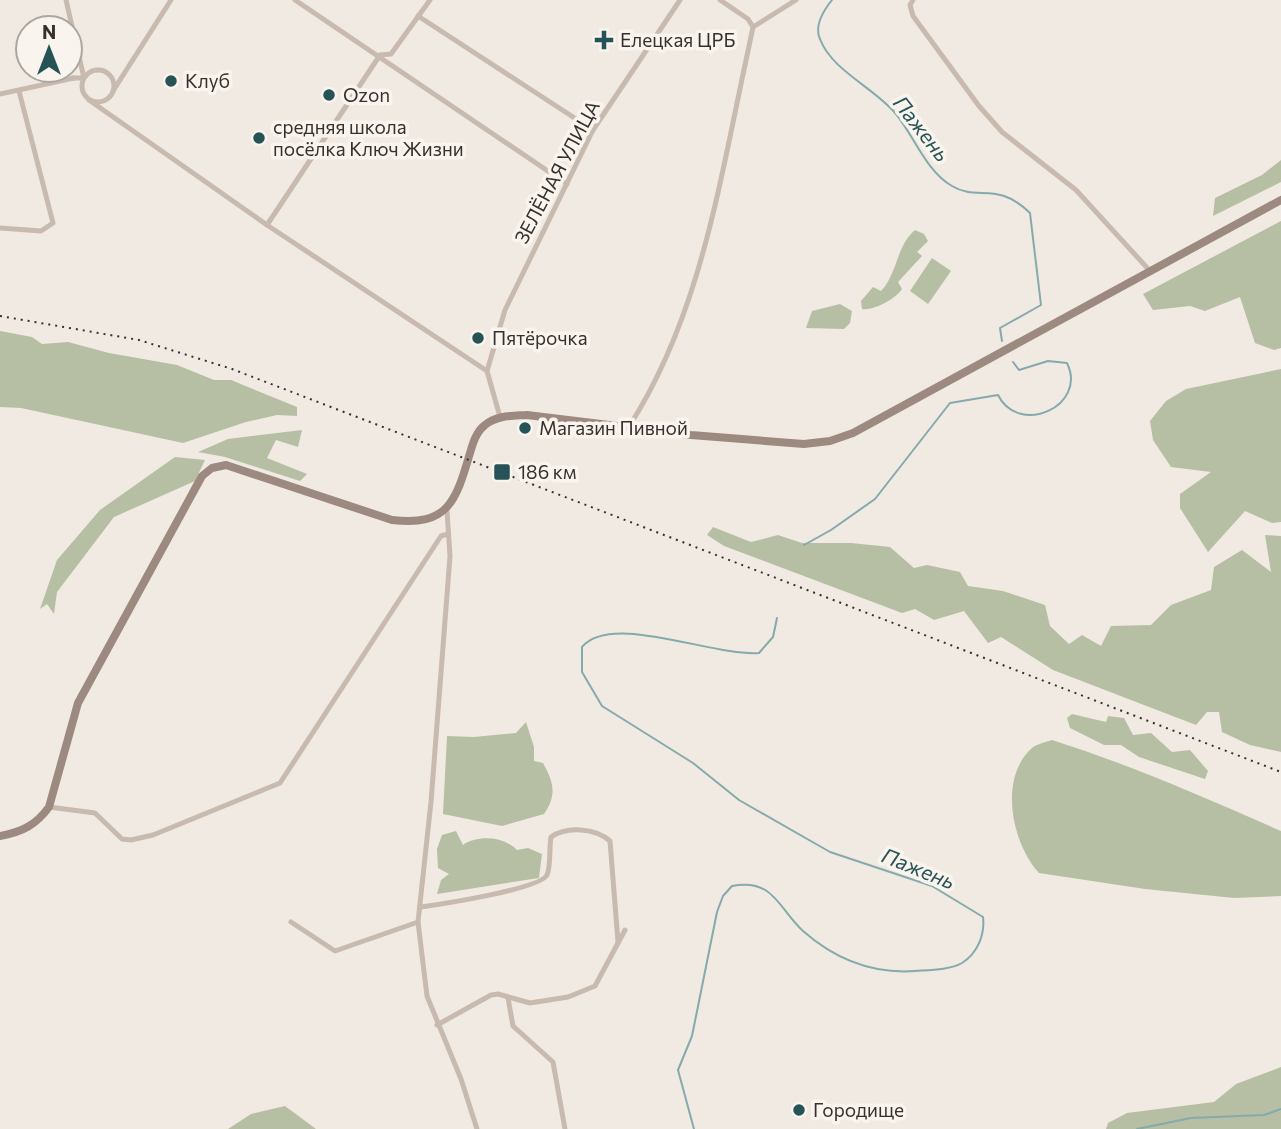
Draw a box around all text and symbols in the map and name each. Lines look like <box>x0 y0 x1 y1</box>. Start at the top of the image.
north arrow <box>14 14 84 84</box>
text: N <box>42 20 56 43</box>
place label: Елецкая ЦРБ <box>620 28 735 51</box>
marker: Елецкая ЦРБ <box>594 30 614 50</box>
place label: Клуб <box>185 69 230 92</box>
marker: Клуб <box>163 73 179 89</box>
place label: Ozon <box>343 83 390 106</box>
marker: Ozon <box>321 87 337 103</box>
water label: Пажень <box>889 90 956 166</box>
street label: ЗЕЛЁНАЯ УЛИЦА <box>509 96 604 247</box>
place label: средняя школа посёлка Ключ Жизни <box>273 115 464 160</box>
marker: средняя школа посёлка Ключ Жизни <box>251 130 267 146</box>
place label: Пятёрочка <box>492 326 588 349</box>
marker: Пятёрочка <box>470 330 486 346</box>
place label: Магазин Пивной <box>539 416 688 439</box>
marker: Магазин Пивной <box>517 420 533 436</box>
place label: 186 км <box>518 460 577 483</box>
marker: 186 км <box>492 462 512 482</box>
water label: Пажень <box>878 842 959 894</box>
place label: Городище <box>813 1098 904 1121</box>
marker: Городище <box>791 1102 807 1118</box>

